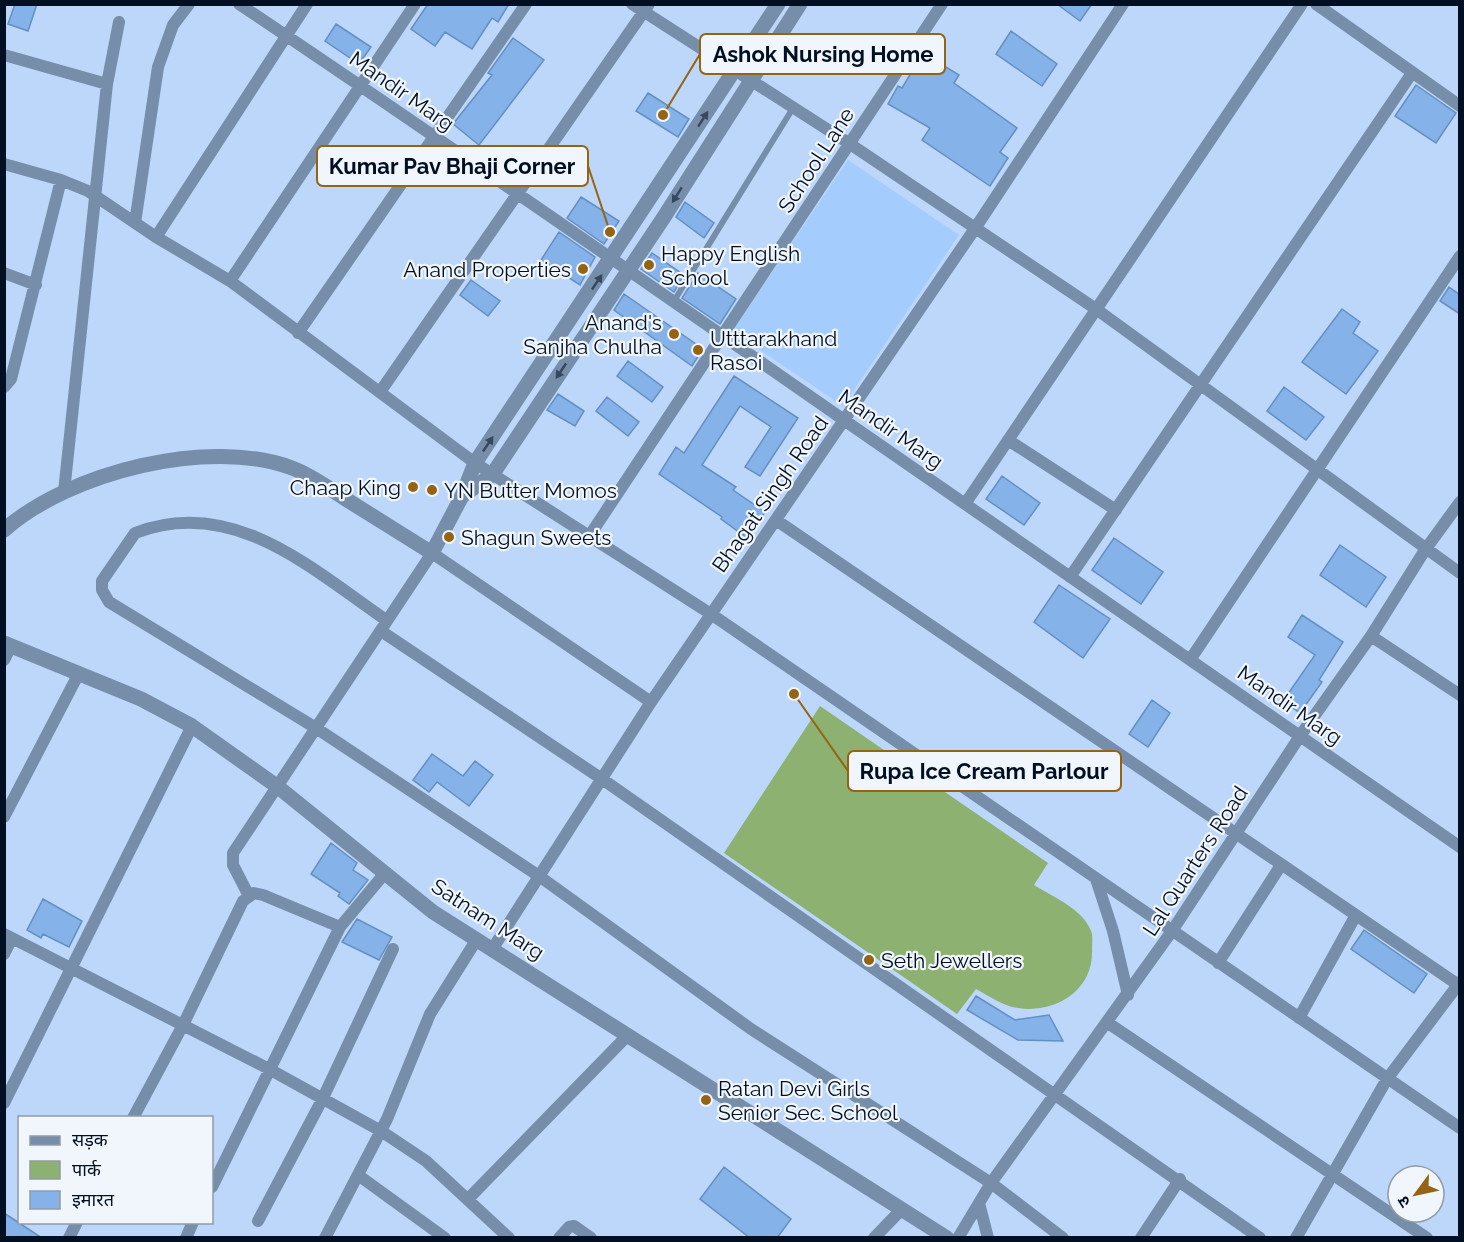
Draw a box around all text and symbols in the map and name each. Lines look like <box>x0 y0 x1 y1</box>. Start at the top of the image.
callout: Ashok Nursing Home <box>700 34 945 74</box>
text: Ashok Nursing Home <box>713 41 933 67</box>
street label: Mandir Marg <box>345 46 459 136</box>
street label: School Lane <box>773 103 859 217</box>
one-way arrow <box>698 110 709 127</box>
callout: Kumar Pav Bhaji Corner <box>317 146 588 186</box>
text: Kumar Pav Bhaji Corner <box>329 153 576 179</box>
one-way arrow <box>672 187 683 203</box>
place label: Happy English School <box>661 241 800 290</box>
place label: Anand Properties <box>403 257 571 282</box>
marker: Happy English School <box>642 258 656 272</box>
marker: Anand Properties <box>576 262 590 276</box>
one-way arrow <box>591 274 602 290</box>
place label: Anand's Sanjha Chulha <box>523 310 662 359</box>
place label: Utttarakhand Rasoi <box>710 326 837 375</box>
marker: Anand's Sanjha Chulha <box>667 327 681 341</box>
marker: Utttarakhand Rasoi <box>691 343 705 357</box>
one-way arrow <box>555 363 567 379</box>
street label: Mandir Marg <box>834 384 948 474</box>
street label: Bhagat Singh Road <box>707 411 833 577</box>
one-way arrow <box>482 436 494 452</box>
place label: Chaap King <box>290 475 401 500</box>
place label: YN Butter Momos <box>444 478 617 503</box>
marker: Chaap King <box>406 480 420 494</box>
marker: YN Butter Momos <box>425 483 439 497</box>
place label: Shagun Sweets <box>461 525 611 550</box>
marker: Shagun Sweets <box>442 530 456 544</box>
street label: Mandir Marg <box>1233 660 1347 750</box>
callout: Rupa Ice Cream Parlour <box>848 751 1121 791</box>
text: Rupa Ice Cream Parlour <box>860 758 1109 784</box>
street label: Lal Quarters Road <box>1137 781 1253 941</box>
street label: Satnam Marg <box>427 873 549 965</box>
place label: Seth Jewellers <box>881 948 1022 973</box>
marker: Seth Jewellers <box>862 953 876 967</box>
place label: Ratan Devi Girls Senior Sec. School <box>718 1076 898 1125</box>
marker: Ratan Devi Girls Senior Sec. School <box>699 1093 713 1107</box>
legend <box>18 1116 213 1224</box>
text: सड़क <box>72 1129 109 1150</box>
text: पार्क <box>72 1159 102 1180</box>
north arrow <box>1386 1164 1446 1224</box>
text: इमारत <box>72 1189 115 1210</box>
text: उ <box>1393 1192 1414 1211</box>

